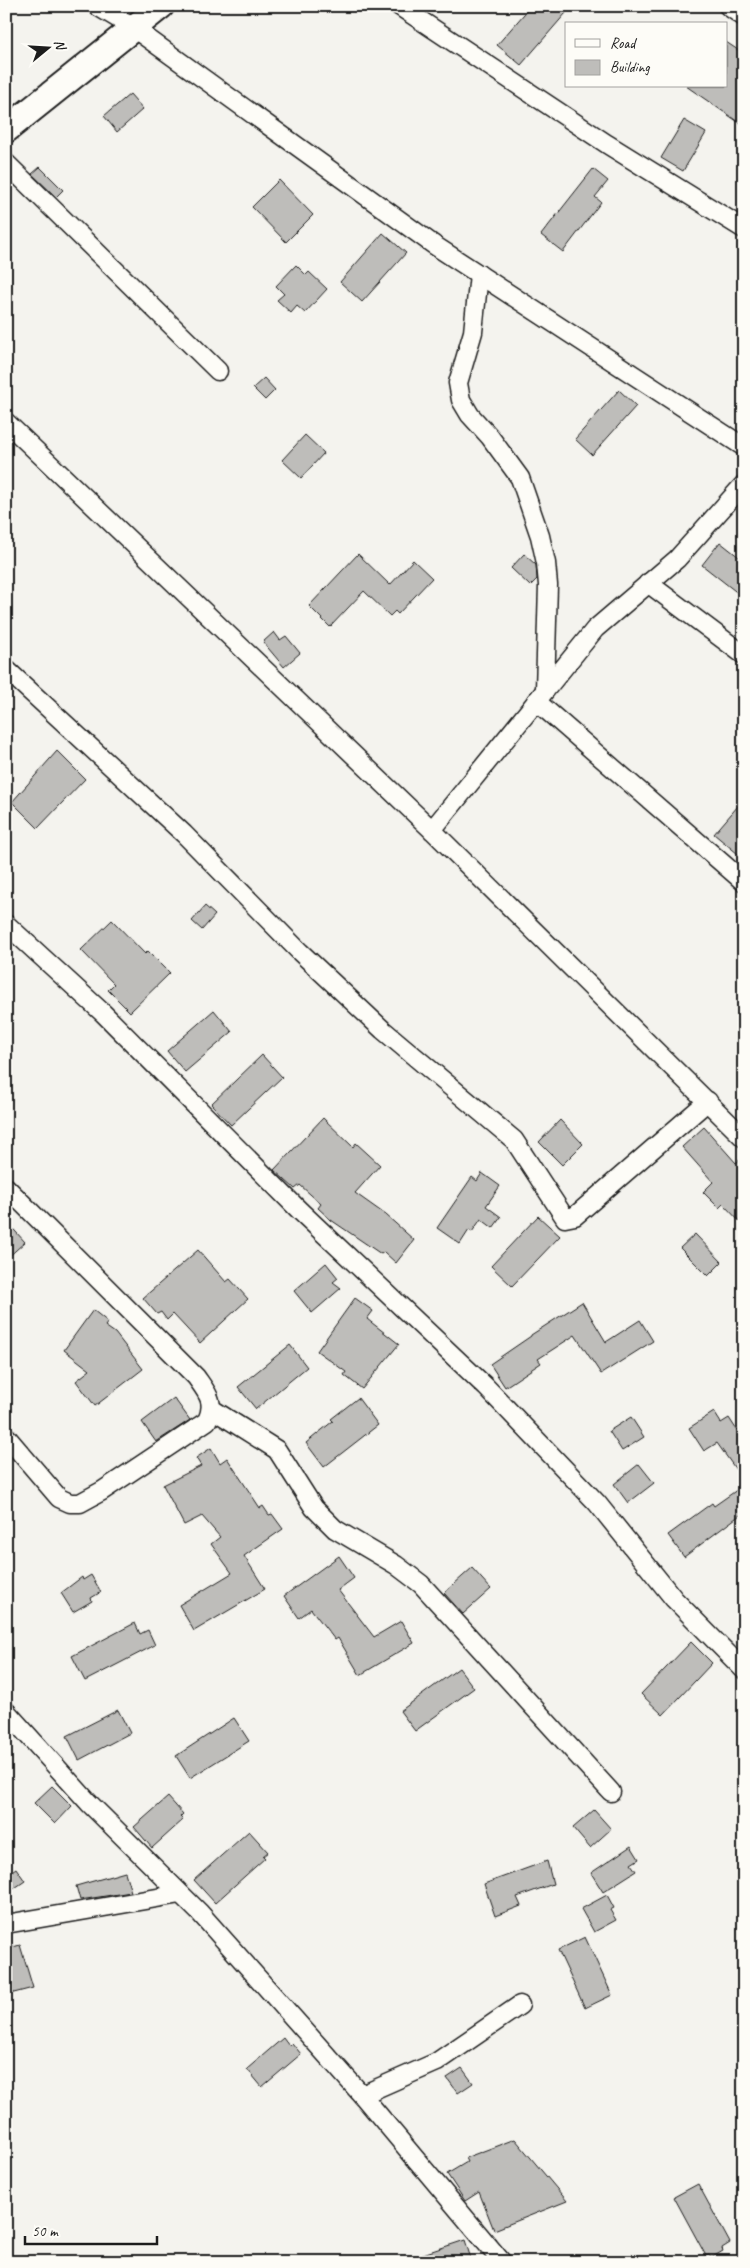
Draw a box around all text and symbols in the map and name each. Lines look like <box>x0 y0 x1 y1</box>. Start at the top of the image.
north arrow <box>22 22 72 72</box>
legend <box>565 22 728 88</box>
text: Road <box>610 34 637 53</box>
text: N <box>50 37 70 53</box>
text: Building <box>610 58 650 77</box>
scale bar <box>25 2213 158 2245</box>
text: 50 m <box>32 2222 59 2241</box>

